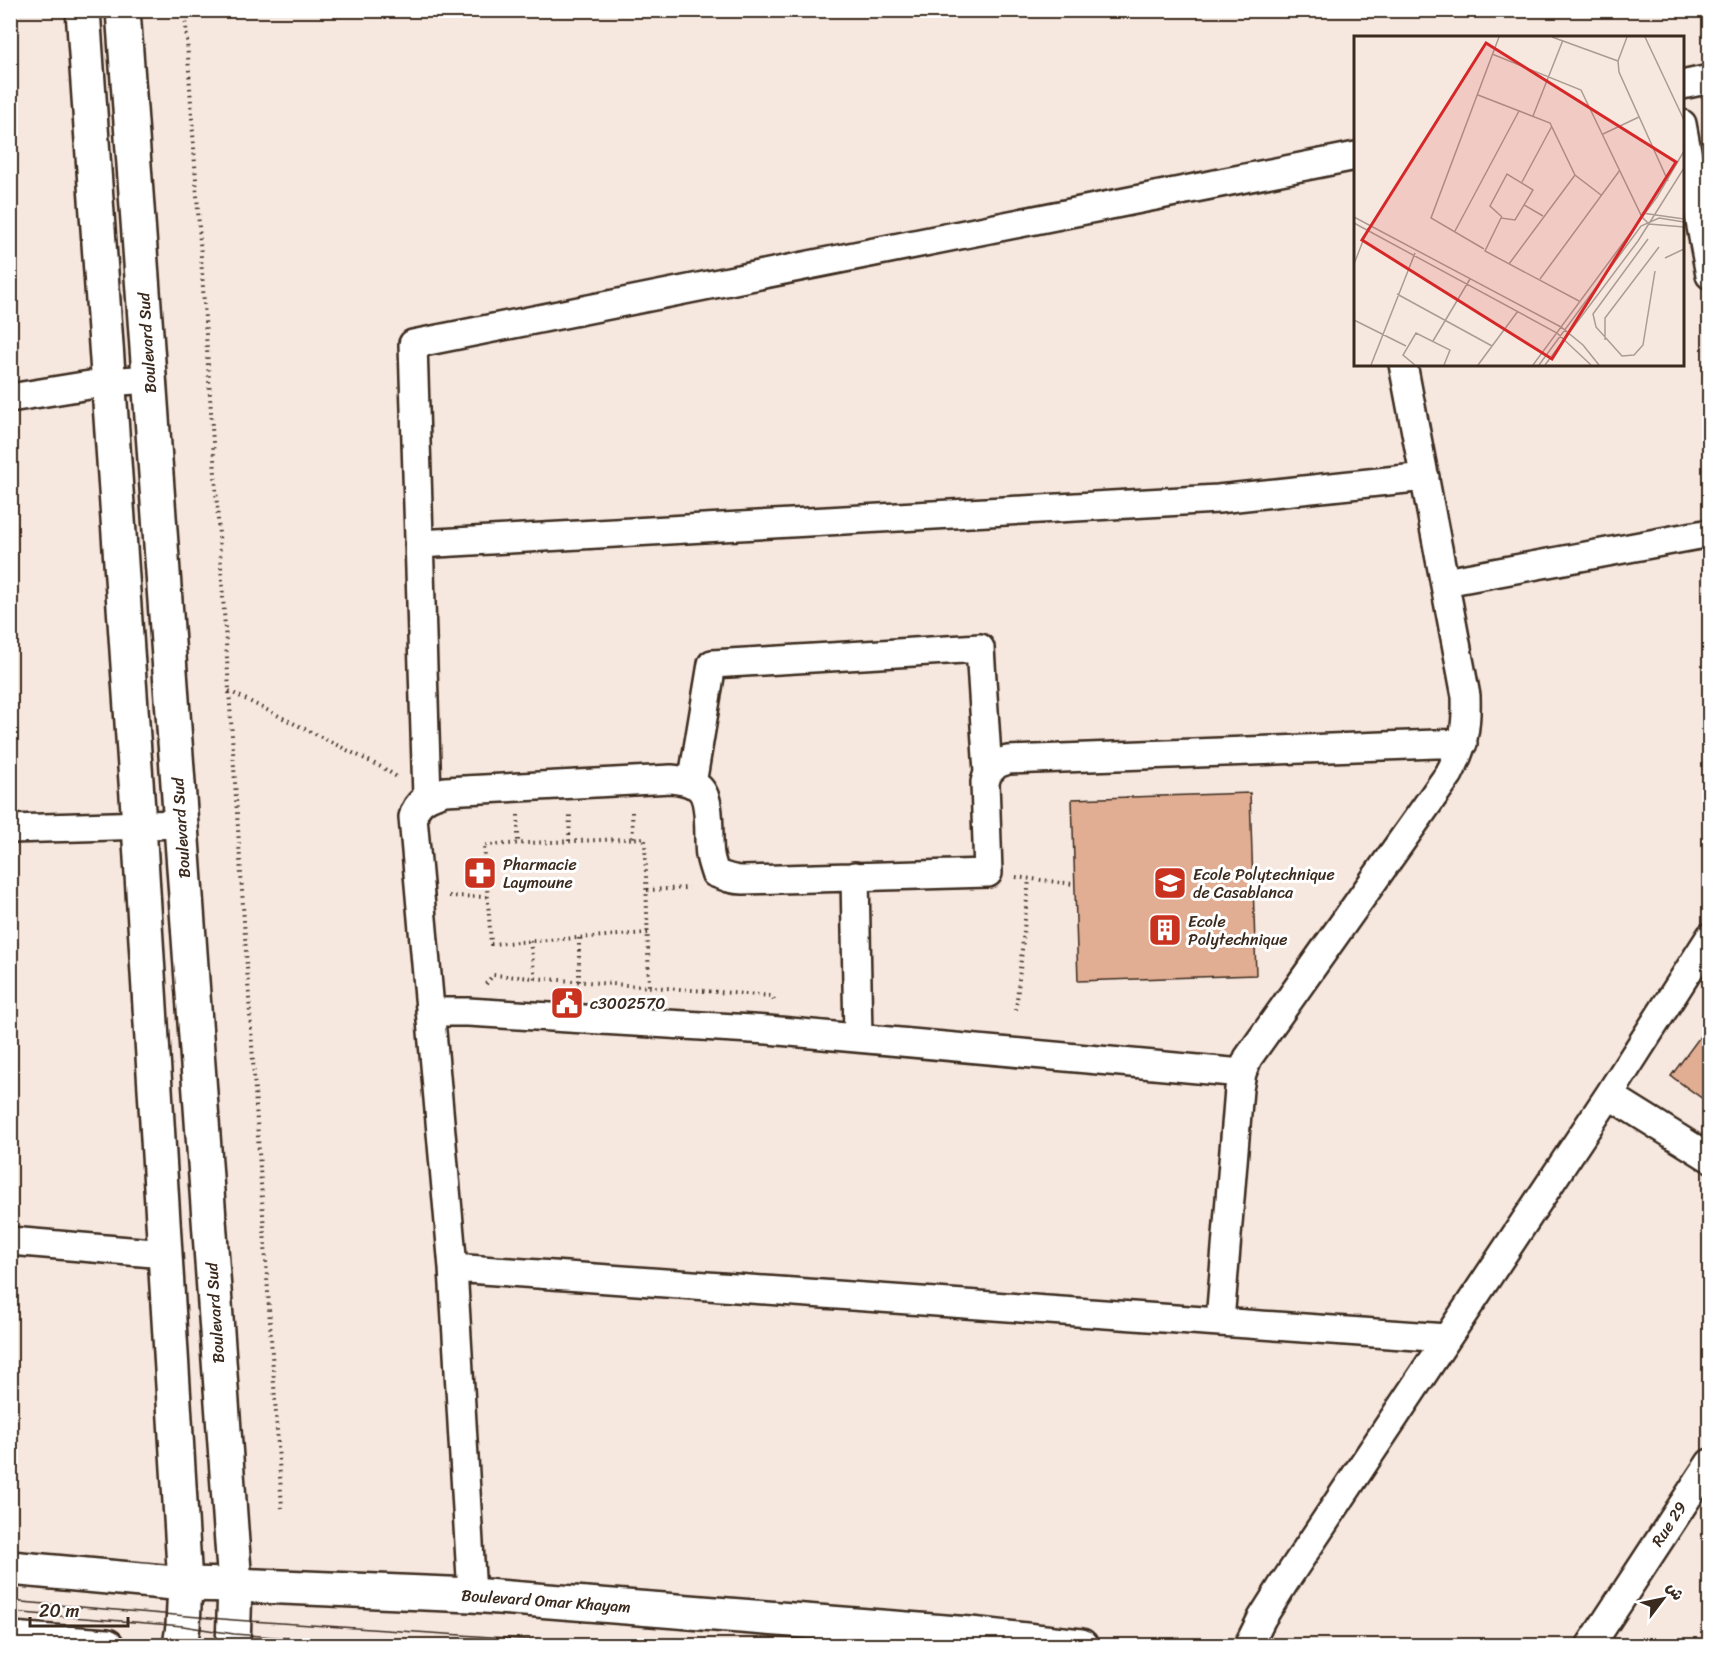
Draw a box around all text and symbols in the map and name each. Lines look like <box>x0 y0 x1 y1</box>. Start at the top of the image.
inset map <box>1354 36 1684 366</box>
street label: Boulevard Sud <box>129 290 165 394</box>
street label: Boulevard Sud <box>163 775 199 879</box>
place label: Pharmacie Laymoune <box>503 850 577 897</box>
pharmacy icon: Pharmacie Laymoune <box>462 855 498 891</box>
place label: Ecole Polytechnique de Casablanca <box>1193 860 1335 907</box>
school or university icon: Ecole Polytechnique de Casablanca <box>1152 865 1188 901</box>
place label: Ecole Polytechnique <box>1188 907 1287 954</box>
building icon: Ecole Polytechnique <box>1147 912 1183 948</box>
public building icon: c3002570 <box>549 985 585 1021</box>
place label: c3002570 <box>590 989 665 1018</box>
street label: Boulevard Sud <box>197 1260 233 1364</box>
street label: Rue 29 <box>1643 1495 1695 1553</box>
north arrow <box>1633 1569 1693 1629</box>
text: ش <box>1658 1576 1692 1606</box>
street label: Boulevard Omar Khayam <box>460 1581 632 1621</box>
scale bar <box>30 1590 128 1628</box>
text: 20 m <box>39 1595 79 1627</box>

